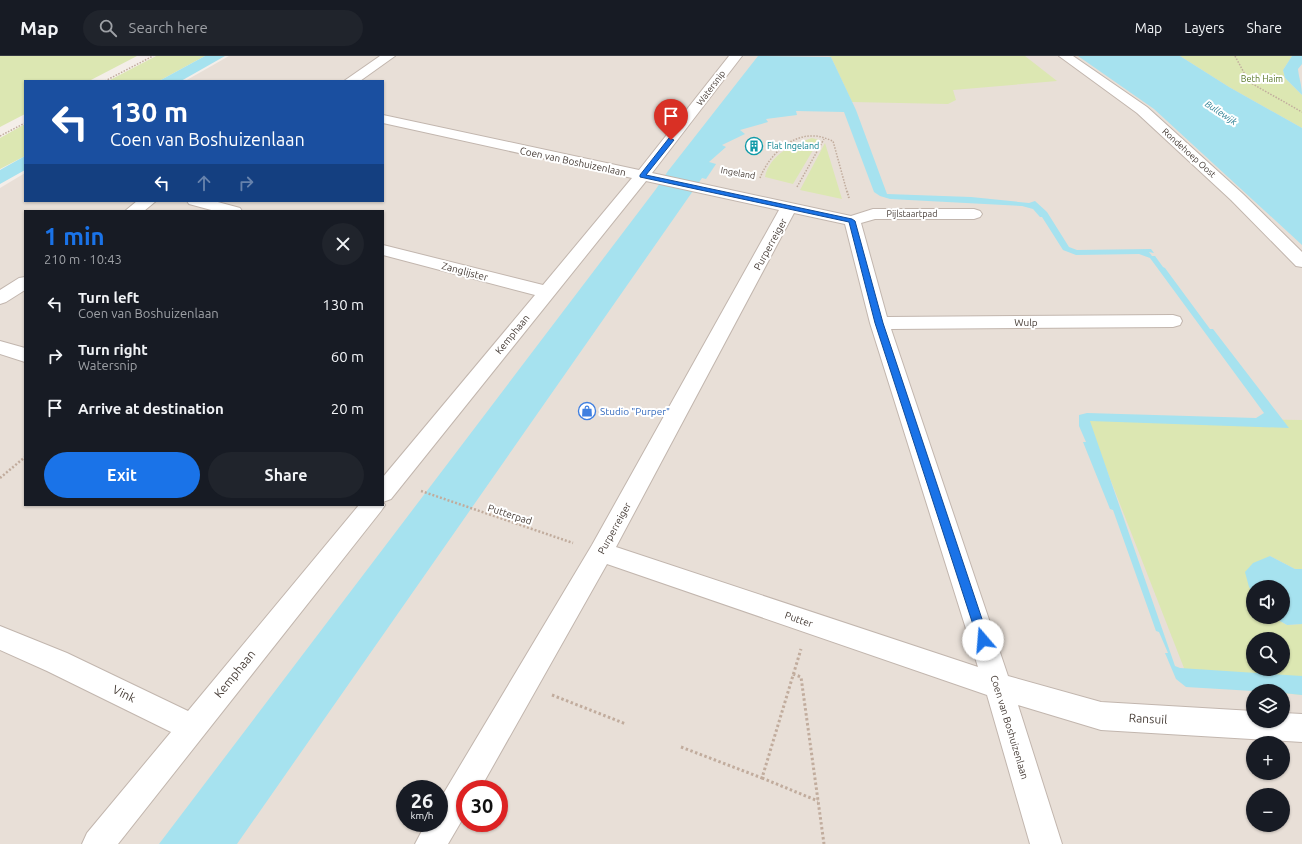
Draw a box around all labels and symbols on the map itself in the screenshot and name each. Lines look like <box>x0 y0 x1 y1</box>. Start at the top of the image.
street label: Watersnip <box>695 69 727 107</box>
park label: Beth Haim <box>1241 74 1283 84</box>
pin <box>654 99 688 140</box>
water label: Bullewijk <box>1203 99 1239 127</box>
street label: Rondehoep Oost <box>1160 126 1218 180</box>
building icon: Flat Ingeland <box>744 136 764 156</box>
place label: Flat Ingeland <box>767 141 819 151</box>
street label: Coen van Boshuizenlaan <box>519 145 627 178</box>
street label: Ingeland <box>720 165 756 181</box>
street label: Pijlstaartpad <box>887 209 937 219</box>
street label: Purperreiger <box>752 216 789 272</box>
street label: Zanglijster <box>441 260 489 283</box>
street label: Kemphaan <box>493 312 532 356</box>
street label: Wulp <box>1014 317 1038 328</box>
shop icon: Studio "Purper" <box>577 401 597 421</box>
place label: Studio "Purper" <box>600 406 670 417</box>
street label: Purperreiger <box>596 500 633 556</box>
street label: Putterpad <box>486 502 533 527</box>
street label: Putter <box>783 610 814 629</box>
position arrow <box>962 619 1004 661</box>
street label: Kemphaan <box>212 647 258 700</box>
street label: Coen van Boshuizenlaan <box>988 674 1031 781</box>
street label: Vink <box>111 682 138 705</box>
street label: Ransuil <box>1128 711 1168 726</box>
speed limit sign: 30 <box>456 780 508 832</box>

